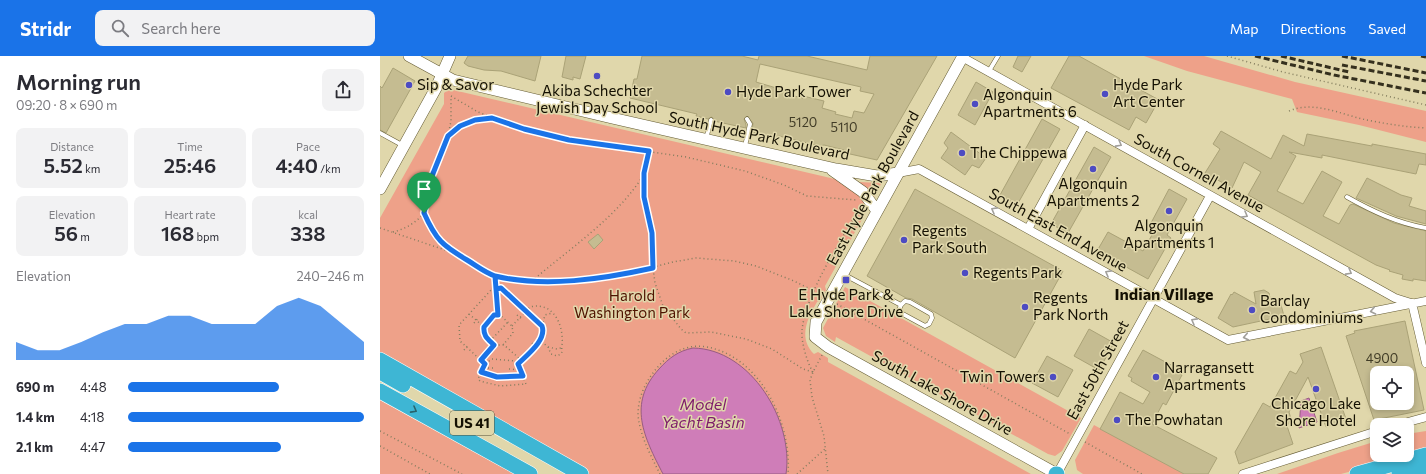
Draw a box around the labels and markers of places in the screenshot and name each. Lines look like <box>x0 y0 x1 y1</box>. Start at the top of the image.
marker: Akiba Schechter Jewish Day School <box>592 71 602 81</box>
place label: Sip & Savor <box>417 75 494 93</box>
place label: Hyde Park Art Center <box>1113 75 1185 110</box>
marker: Sip & Savor <box>404 80 414 90</box>
place label: Akiba Schechter Jewish Day School <box>536 81 658 116</box>
place label: Hyde Park Tower <box>736 82 851 100</box>
place label: Algonquin Apartments 6 <box>983 85 1077 120</box>
marker: Hyde Park Tower <box>723 87 733 97</box>
marker: Hyde Park Art Center <box>1100 89 1110 99</box>
marker: Algonquin Apartments 6 <box>970 99 980 109</box>
place label: The Chippewa <box>970 143 1067 161</box>
marker: The Chippewa <box>957 148 967 158</box>
marker: Algonquin Apartments 2 <box>1088 164 1098 174</box>
pin <box>407 172 441 213</box>
place label: Algonquin Apartments 2 <box>1047 174 1139 209</box>
marker: Algonquin Apartments 1 <box>1164 206 1174 216</box>
place label: Algonquin Apartments 1 <box>1123 216 1215 251</box>
place label: Regents Park South <box>912 221 987 256</box>
marker: Regents Park South <box>899 235 909 245</box>
place label: Regents Park <box>973 263 1062 281</box>
marker: Regents Park <box>960 268 970 278</box>
marker: E Hyde Park & Lake Shore Drive <box>841 275 851 285</box>
place label: E Hyde Park & Lake Shore Drive <box>789 285 903 320</box>
place label: Regents Park North <box>1033 288 1108 323</box>
place label: Barclay Condominiums <box>1260 291 1363 326</box>
marker: Regents Park North <box>1020 302 1030 312</box>
marker: Barclay Condominiums <box>1247 305 1257 315</box>
place label: Narragansett Apartments <box>1164 358 1254 393</box>
place label: Twin Towers <box>960 367 1045 385</box>
marker: Twin Towers <box>1048 372 1058 382</box>
marker: Narragansett Apartments <box>1151 372 1161 382</box>
marker: Chicago Lake Shore Hotel <box>1311 384 1321 394</box>
place label: Chicago Lake Shore Hotel <box>1271 394 1361 429</box>
place label: The Powhatan <box>1125 410 1223 428</box>
marker: The Powhatan <box>1112 415 1122 425</box>

